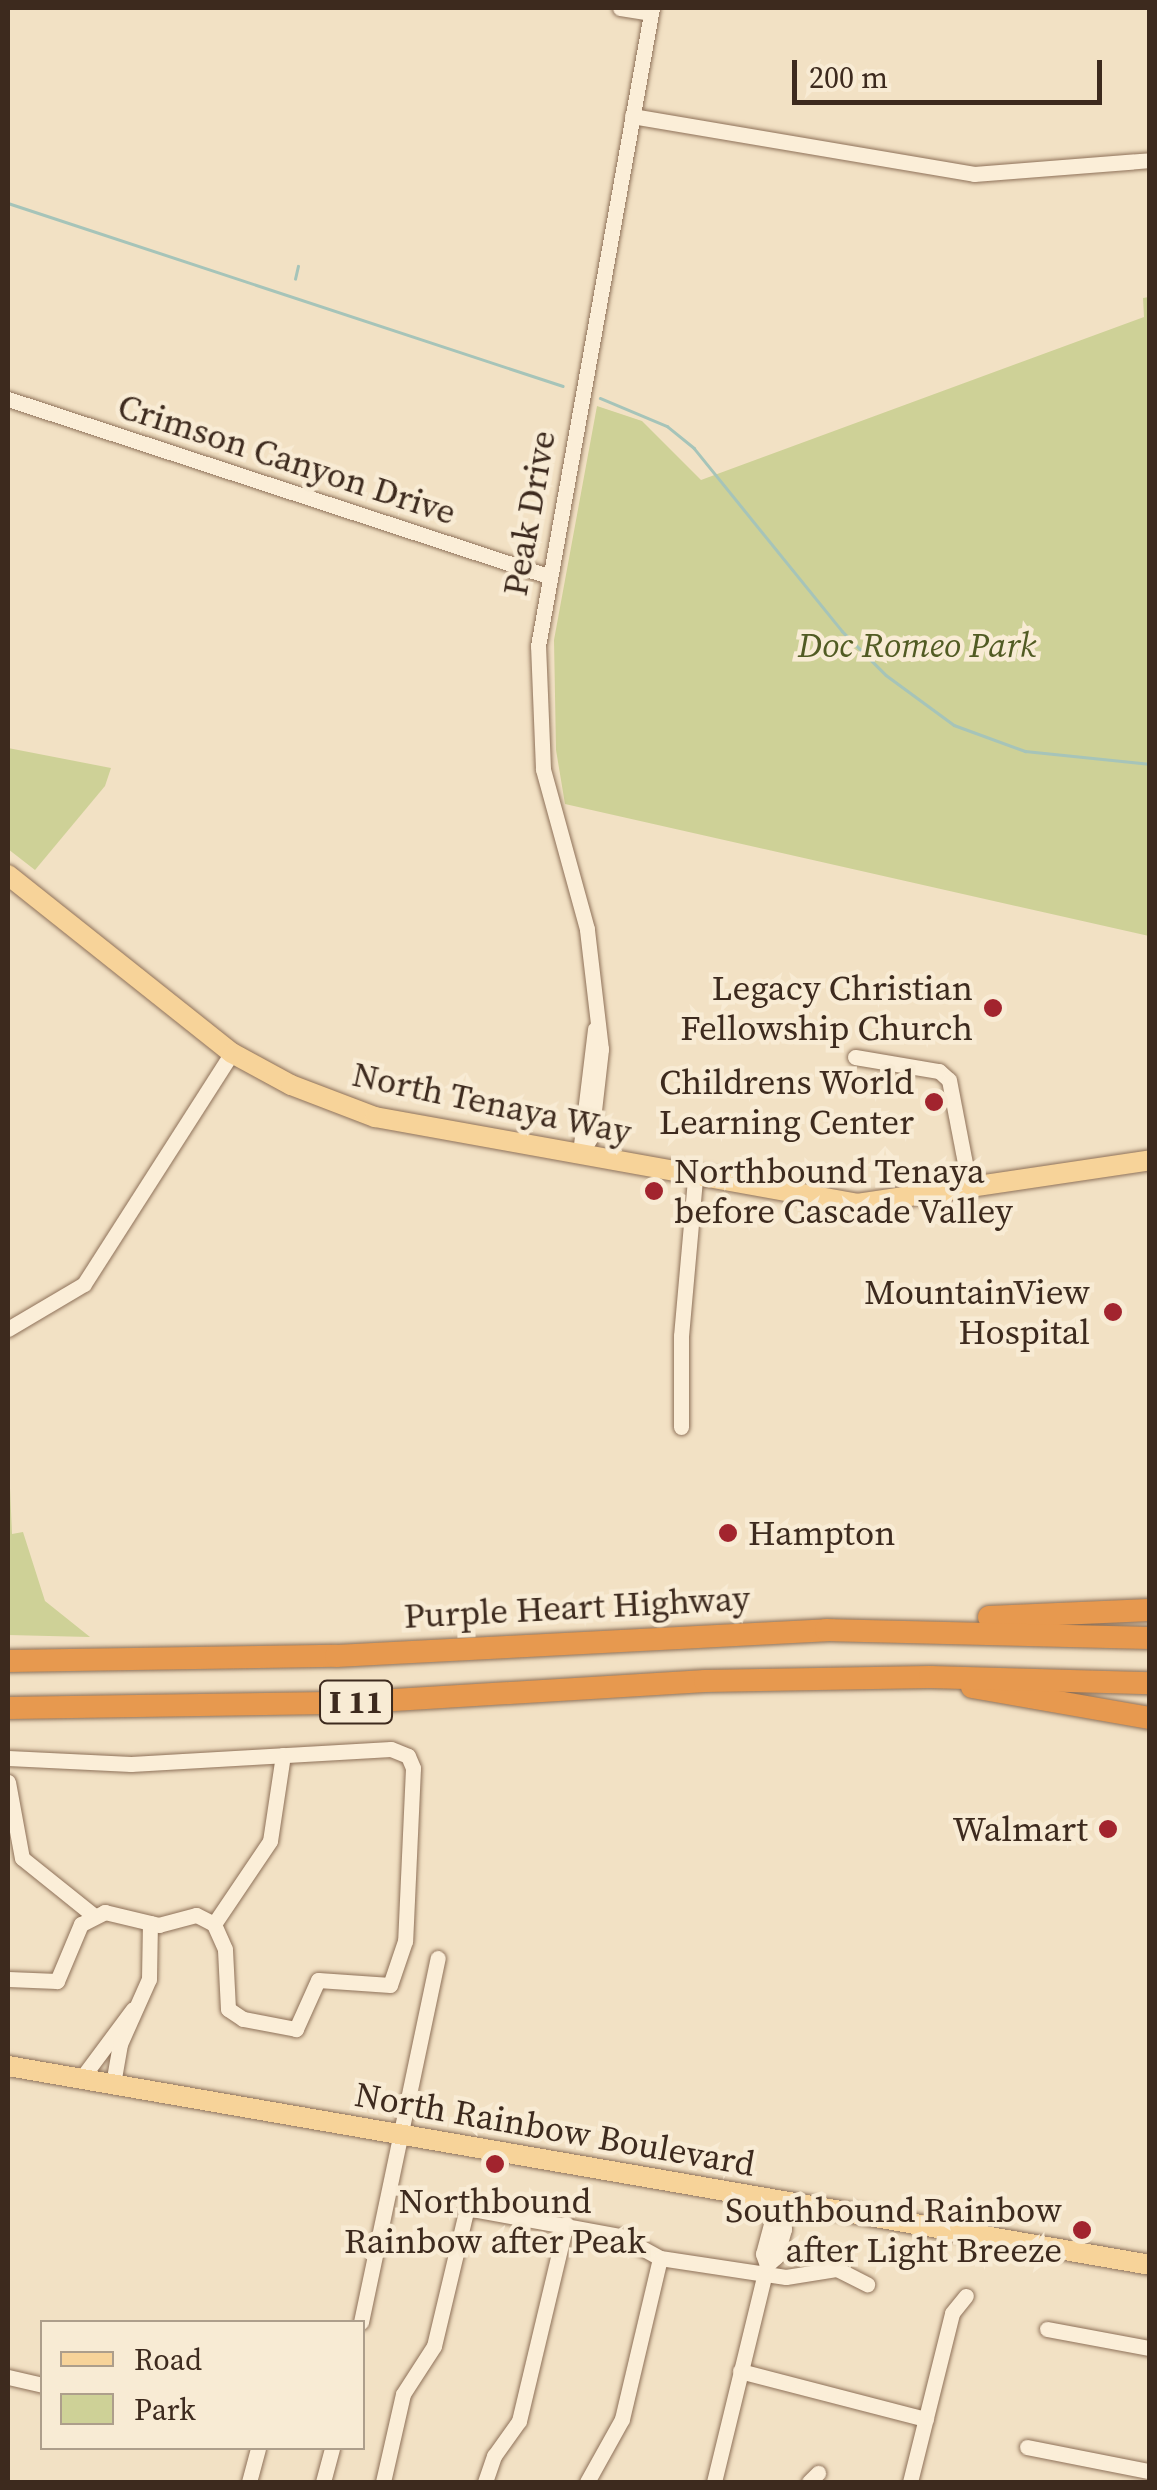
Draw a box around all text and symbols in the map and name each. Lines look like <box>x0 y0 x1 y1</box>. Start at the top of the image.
scale bar <box>797 40 1107 102</box>
text: 200 m <box>809 57 888 98</box>
street label: Crimson Canyon Drive <box>113 385 461 533</box>
street label: Peak Drive <box>494 427 564 599</box>
park label: Doc Romeo Park <box>798 624 1036 666</box>
place label: Legacy Christian Fellowship Church <box>680 967 973 1049</box>
marker: Legacy Christian Fellowship Church <box>982 997 1004 1019</box>
street label: North Tenaya Way <box>348 1053 636 1153</box>
place label: Childrens World Learning Center <box>658 1061 914 1143</box>
marker: Childrens World Learning Center <box>923 1091 945 1113</box>
place label: Northbound Tenaya before Cascade Valley <box>674 1150 1014 1232</box>
marker: Northbound Tenaya before Cascade Valley <box>643 1180 665 1202</box>
place label: MountainView Hospital <box>864 1271 1090 1353</box>
marker: MountainView Hospital <box>1100 1299 1126 1325</box>
place label: Hampton <box>748 1512 895 1554</box>
marker: Hampton <box>717 1522 739 1544</box>
street label: Purple Heart Highway <box>403 1577 751 1637</box>
road number: I 11 <box>318 1675 394 1729</box>
place label: Walmart <box>953 1808 1088 1850</box>
marker: Walmart <box>1097 1818 1119 1840</box>
street label: North Rainbow Boulevard <box>352 2073 758 2185</box>
marker: Northbound Rainbow after Peak <box>484 2153 506 2175</box>
place label: Northbound Rainbow after Peak <box>344 2180 646 2262</box>
place label: Southbound Rainbow after Light Breeze <box>725 2189 1062 2271</box>
marker: Southbound Rainbow after Light Breeze <box>1071 2219 1093 2241</box>
legend <box>40 2320 365 2450</box>
text: Road <box>134 2339 202 2380</box>
text: Park <box>134 2389 196 2430</box>

